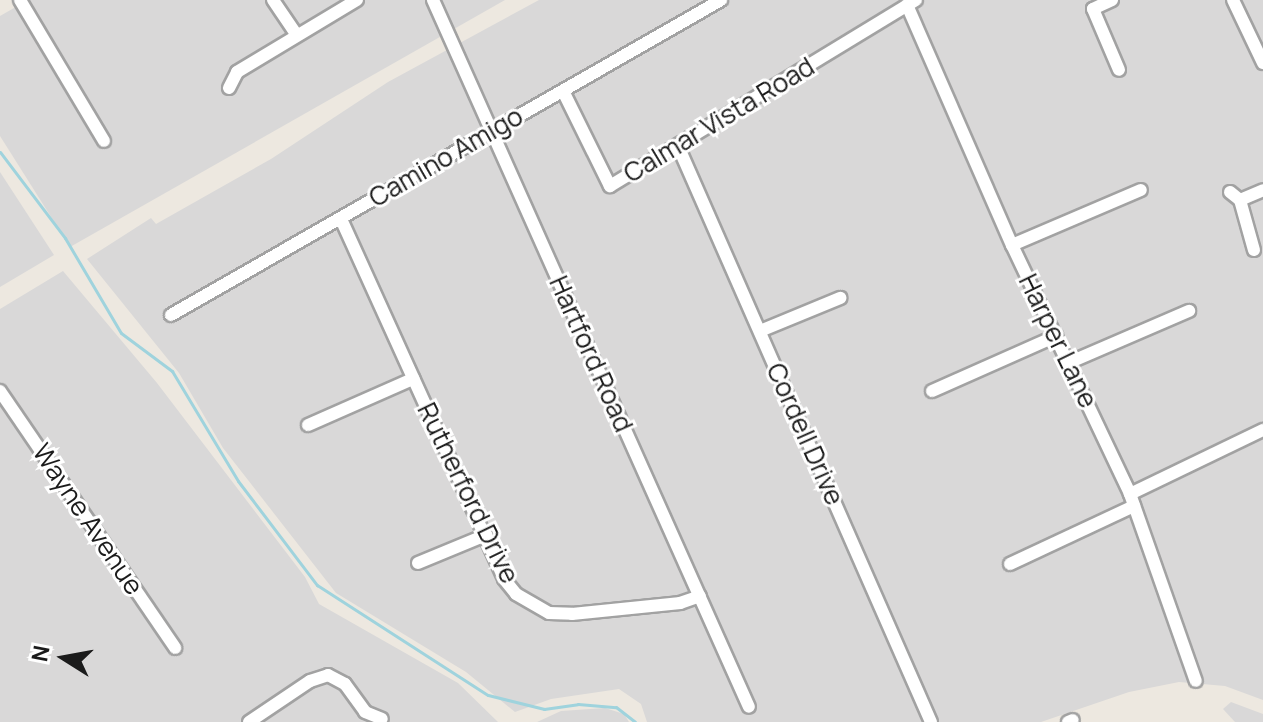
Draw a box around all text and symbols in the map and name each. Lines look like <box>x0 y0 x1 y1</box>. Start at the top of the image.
street label: Calmar Vista Road <box>618 51 820 189</box>
street label: Camino Amigo <box>364 100 528 214</box>
street label: Harper Lane <box>1012 269 1104 413</box>
street label: Hartford Road <box>543 271 639 437</box>
street label: Cordell Drive <box>760 358 850 510</box>
street label: Rutherford Drive <box>411 398 525 588</box>
street label: Wayne Avenue <box>26 438 150 600</box>
north arrow <box>24 618 104 698</box>
text: N <box>24 643 57 664</box>

